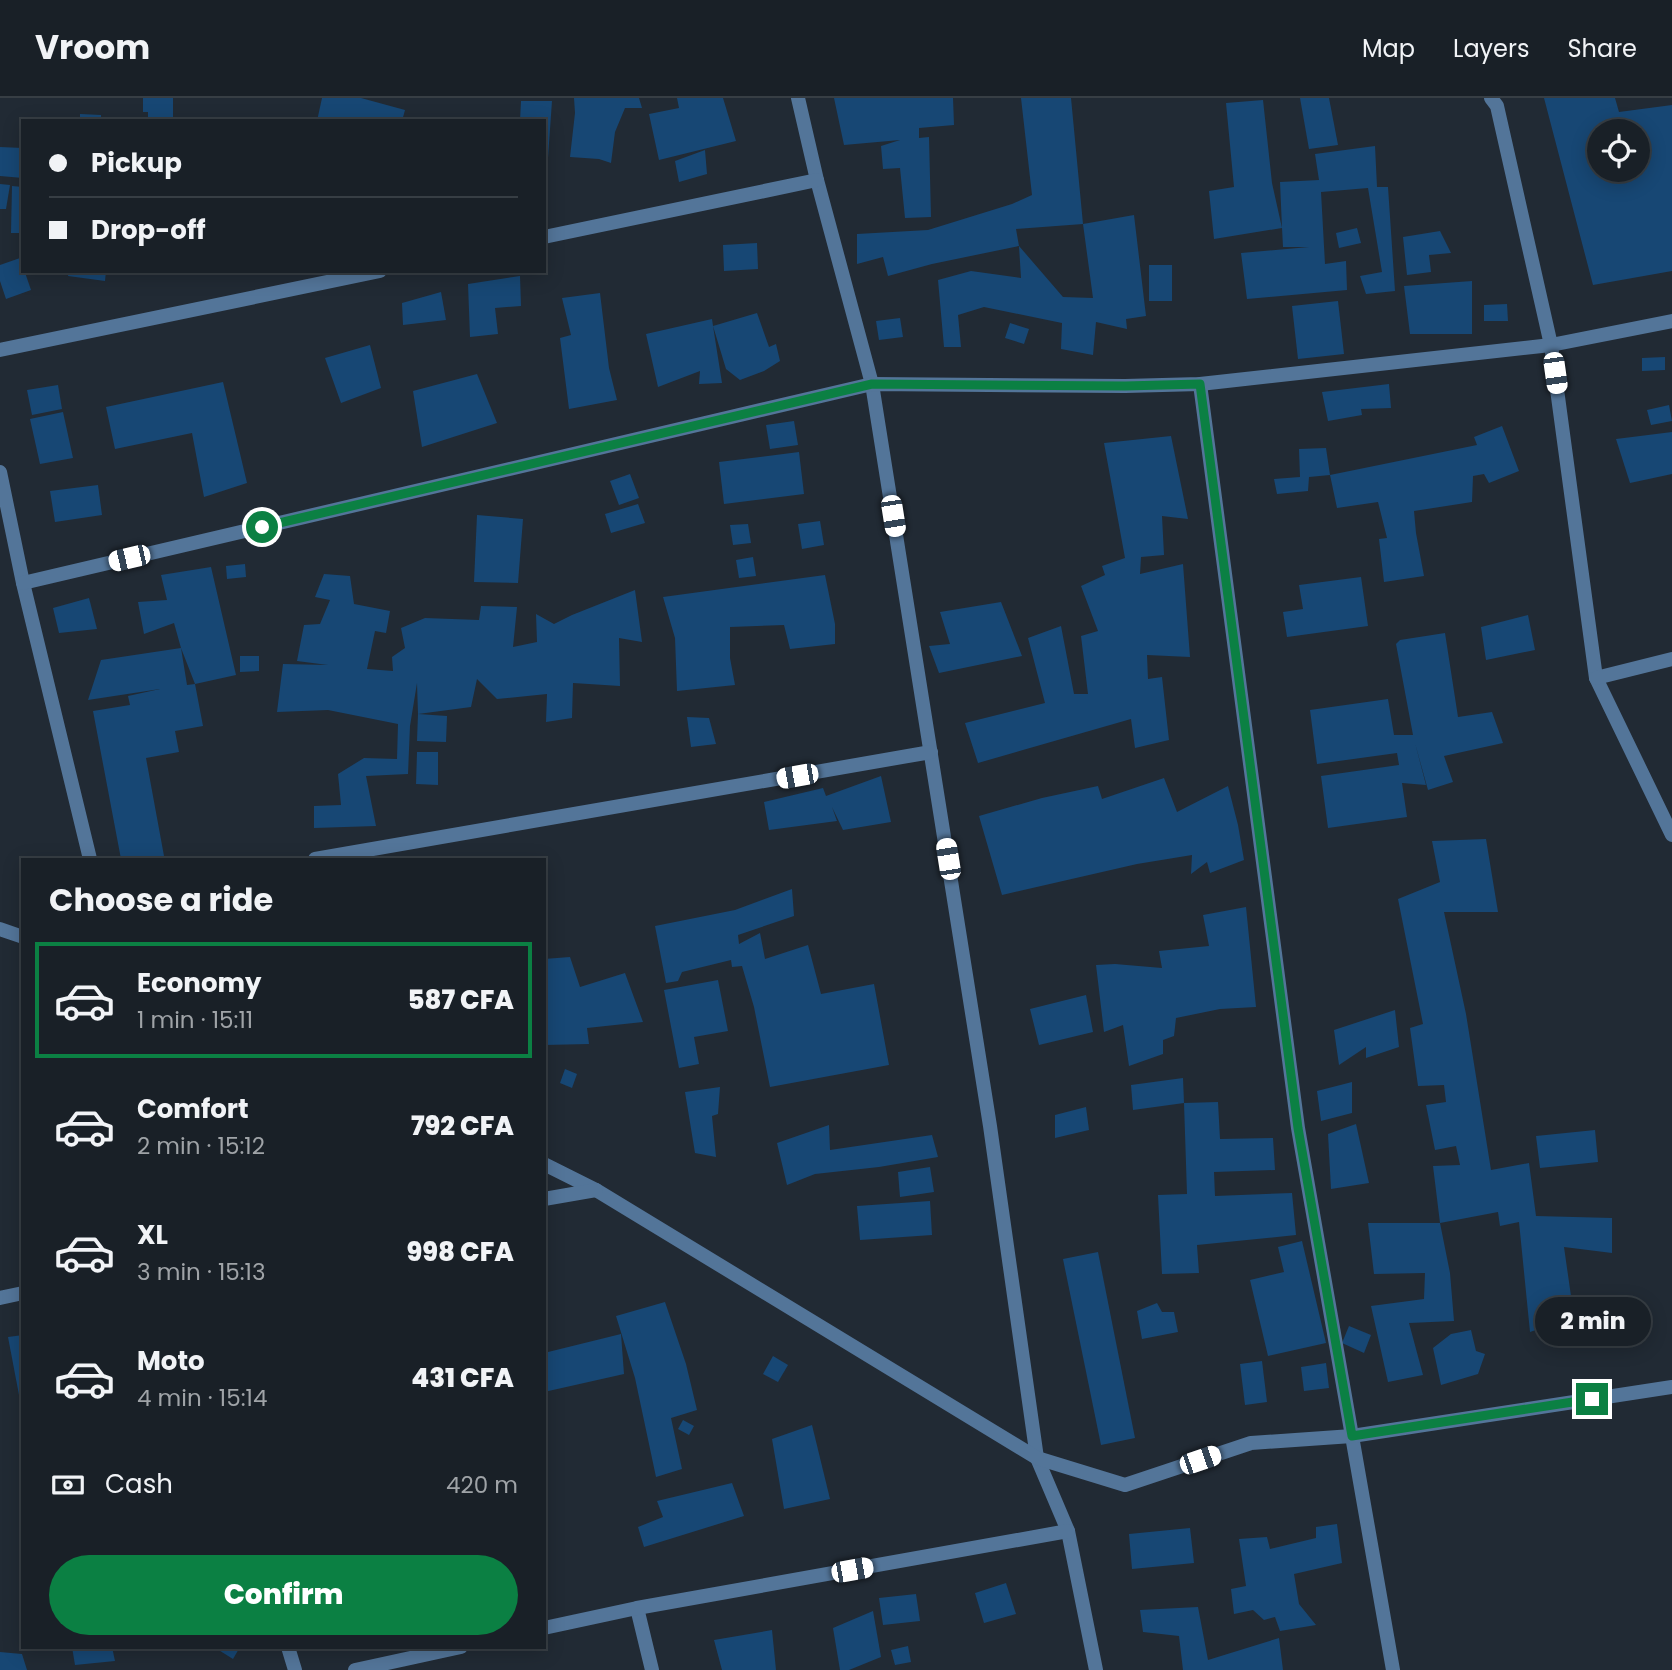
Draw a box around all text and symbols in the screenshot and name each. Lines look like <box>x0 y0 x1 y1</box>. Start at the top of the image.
text: Vroom <box>35 24 150 71</box>
text: Map <box>1362 32 1415 65</box>
text: Layers <box>1453 32 1529 65</box>
text: Share <box>1567 32 1637 65</box>
map controls <box>1587 119 1650 182</box>
button: locate <box>1587 119 1650 182</box>
text: Pickup <box>91 145 182 181</box>
text: Drop-off <box>91 212 206 248</box>
car <box>1542 351 1569 395</box>
car <box>880 494 907 538</box>
route start <box>246 511 278 543</box>
car <box>107 543 152 573</box>
car <box>775 762 820 790</box>
car <box>935 837 962 881</box>
text: Choose a ride <box>49 877 273 922</box>
text: Economy <box>137 965 261 1001</box>
icon: car <box>53 969 116 1032</box>
text: 587 CFA <box>408 982 514 1018</box>
text: 1 min · 15:11 <box>137 1004 253 1036</box>
text: Comfort <box>137 1091 249 1127</box>
icon: car <box>53 1095 116 1158</box>
text: 792 CFA <box>411 1108 514 1144</box>
text: 2 min · 15:12 <box>137 1130 265 1162</box>
text: XL <box>137 1217 168 1253</box>
icon: car <box>53 1221 116 1284</box>
text: 998 CFA <box>407 1234 514 1270</box>
text: 3 min · 15:13 <box>137 1256 266 1288</box>
callout: 2 min <box>1534 1298 1650 1346</box>
text: 2 min <box>1561 1305 1625 1337</box>
text: Moto <box>137 1343 205 1379</box>
icon: car <box>53 1347 116 1410</box>
text: 431 CFA <box>411 1360 514 1396</box>
text: 4 min · 15:14 <box>137 1382 267 1414</box>
route end <box>1576 1383 1608 1415</box>
car <box>1177 1443 1224 1477</box>
icon: cash <box>49 1466 87 1504</box>
text: Cash <box>105 1466 173 1502</box>
text: 420 m <box>446 1469 518 1501</box>
button: Confirm <box>49 1555 518 1635</box>
car <box>830 1556 875 1584</box>

